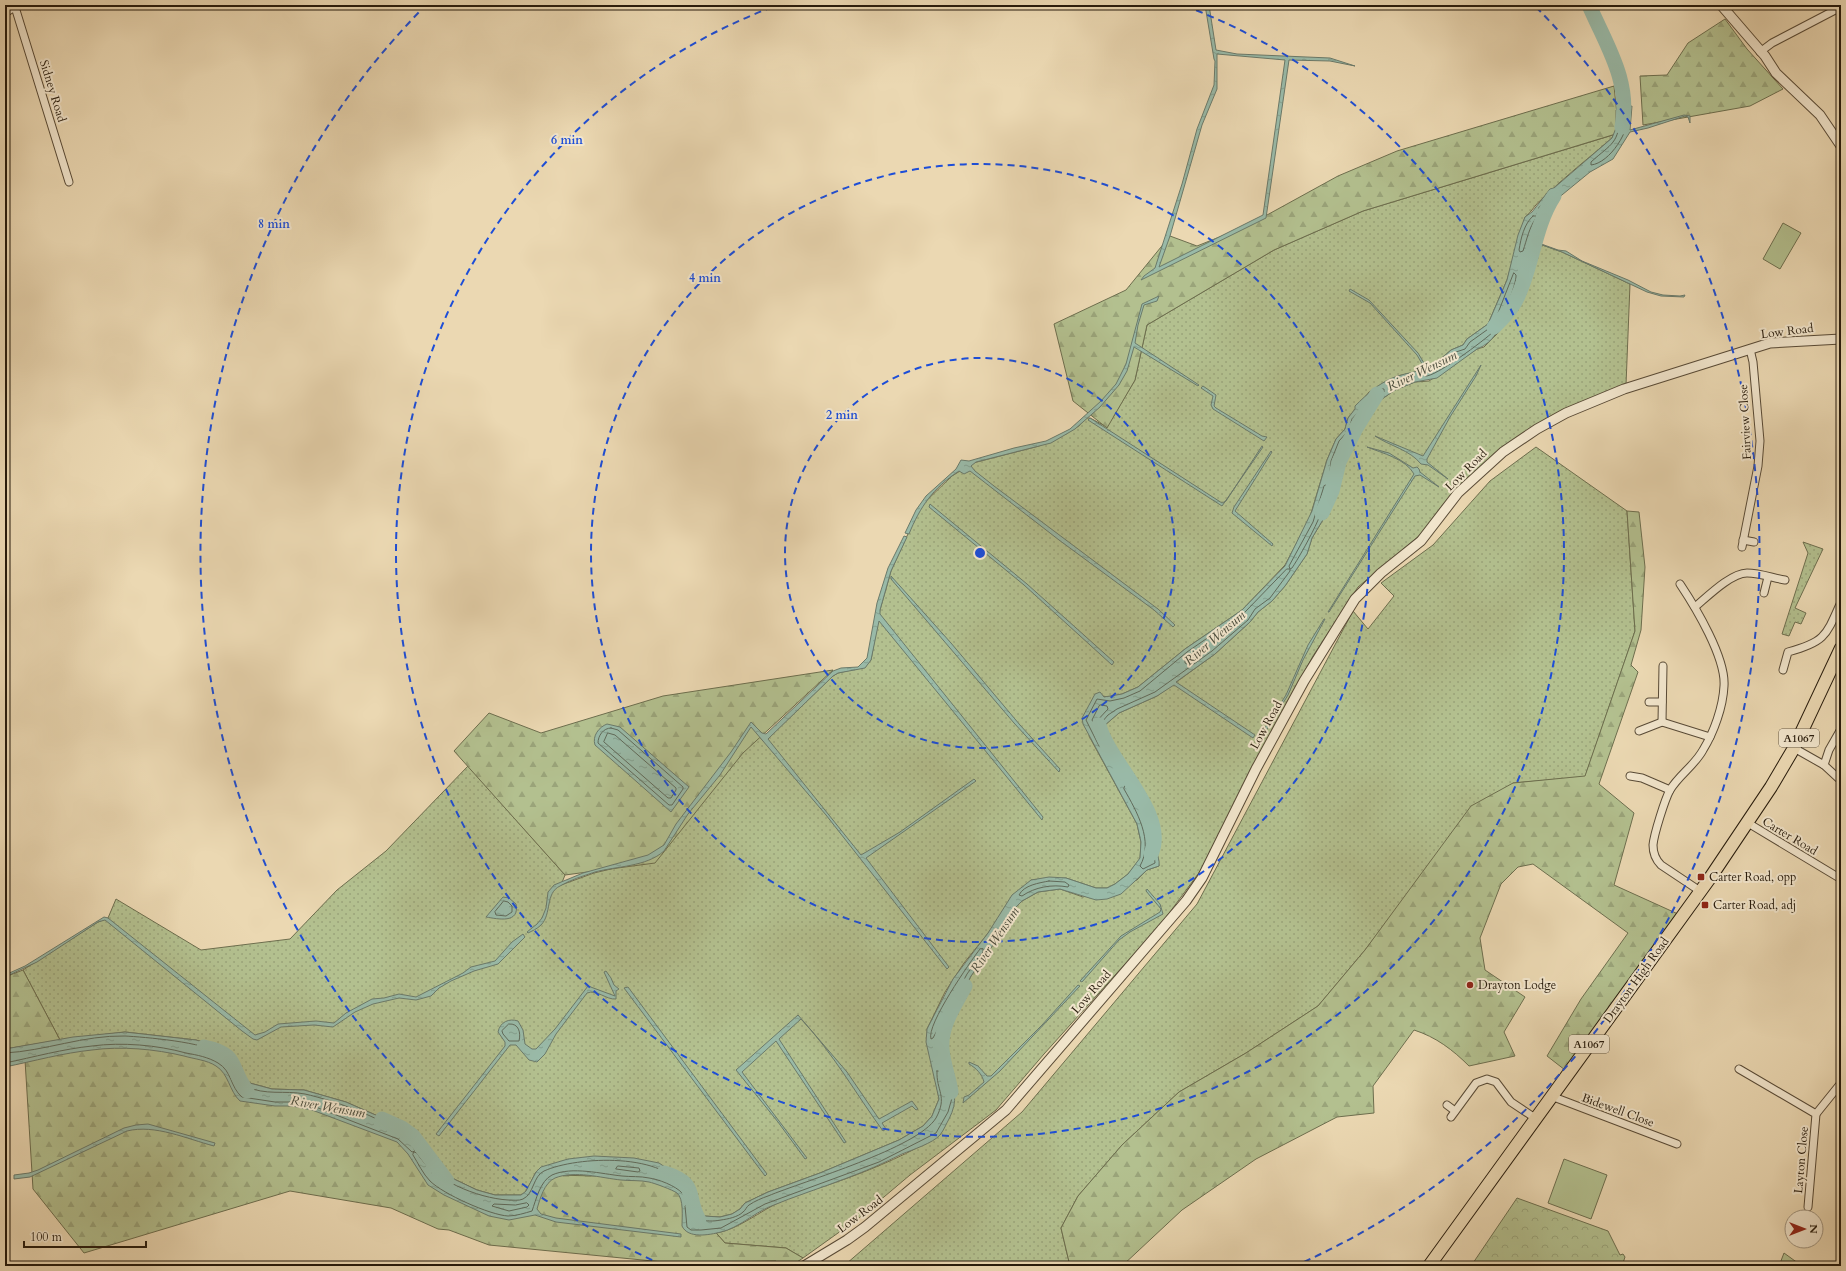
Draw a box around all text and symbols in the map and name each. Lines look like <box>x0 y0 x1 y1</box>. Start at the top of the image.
street label: Sidney Road <box>36 58 70 125</box>
text: 6 min <box>551 132 583 148</box>
text: 8 min <box>258 216 290 232</box>
text: 4 min <box>689 270 721 286</box>
street label: Low Road <box>1760 320 1815 342</box>
water label: River Wensum <box>1384 346 1460 396</box>
street label: Fairview Close <box>1735 384 1755 460</box>
text: 2 min <box>826 407 858 423</box>
street label: Low Road <box>1442 445 1491 494</box>
centre of rings <box>973 546 987 560</box>
water label: River Wensum <box>1181 606 1250 670</box>
street label: Low Road <box>1246 697 1286 752</box>
road number: A1067 <box>1779 729 1819 747</box>
street label: Carter Road <box>1759 813 1821 859</box>
place label: Carter Road, opp <box>1709 869 1796 885</box>
marker: Carter Road, opp <box>1696 872 1706 882</box>
place label: Carter Road, adj <box>1713 897 1796 913</box>
marker: Carter Road, adj <box>1700 900 1710 910</box>
water label: River Wensum <box>966 904 1024 976</box>
street label: Drayton High Road <box>1599 933 1673 1026</box>
street label: Low Road <box>1068 966 1115 1017</box>
place label: Drayton Lodge <box>1478 977 1556 993</box>
marker: Drayton Lodge <box>1465 980 1475 990</box>
road number: A1067 <box>1569 1035 1609 1053</box>
street label: Bidewell Close <box>1580 1089 1656 1131</box>
water label: River Wensum <box>289 1092 367 1122</box>
street label: Layton Close <box>1790 1126 1812 1194</box>
street label: Low Road <box>834 1191 886 1236</box>
north arrow <box>1784 1209 1824 1249</box>
scale bar <box>24 1223 146 1249</box>
text: N <box>1806 1224 1821 1234</box>
text: 100 m <box>30 1229 63 1245</box>

